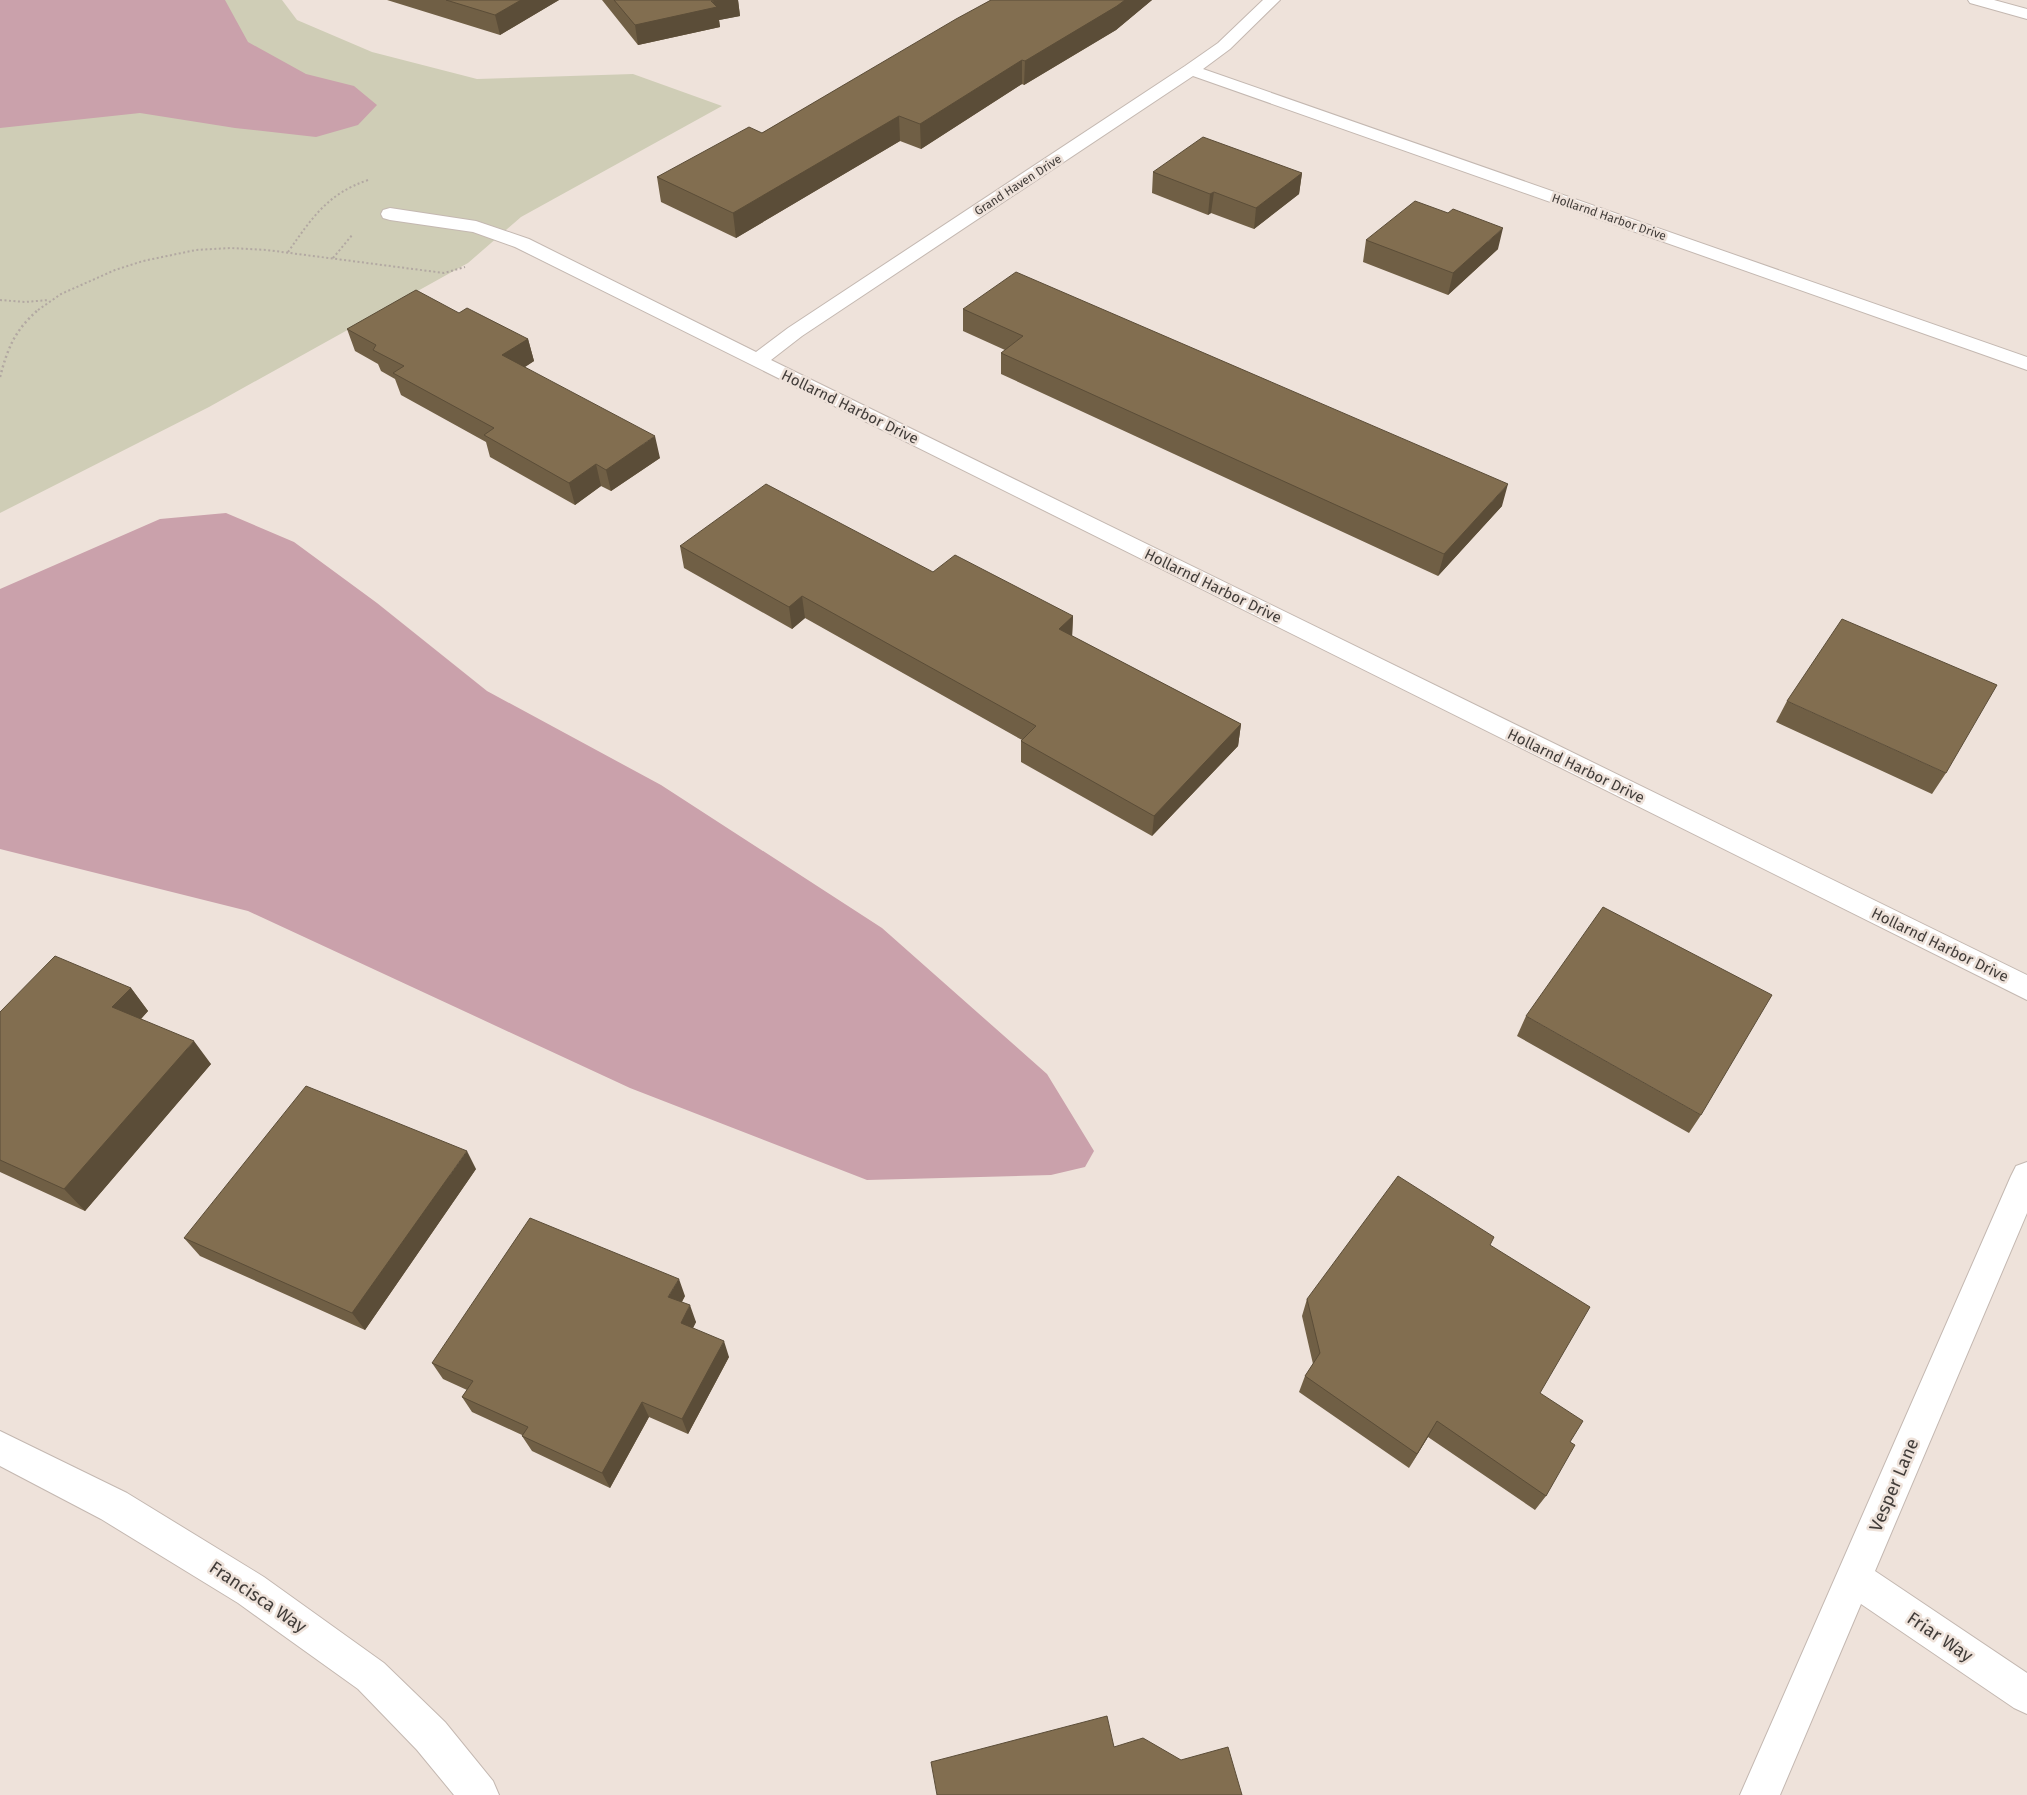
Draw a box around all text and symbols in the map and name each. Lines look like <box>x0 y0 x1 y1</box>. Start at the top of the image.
street label: Grand Haven Drive <box>972 152 1064 218</box>
street label: Hollarnd Harbor Drive <box>1550 191 1668 243</box>
street label: Hollarnd Harbor Drive <box>779 366 921 448</box>
street label: Hollarnd Harbor Drive <box>1142 545 1284 627</box>
street label: Hollarnd Harbor Drive <box>1505 725 1647 807</box>
street label: Hollarnd Harbor Drive <box>1869 904 2011 986</box>
street label: Vesper Lane <box>1865 1435 1923 1535</box>
street label: Francisca Way <box>205 1556 311 1638</box>
street label: Friar Way <box>1903 1607 1977 1667</box>

